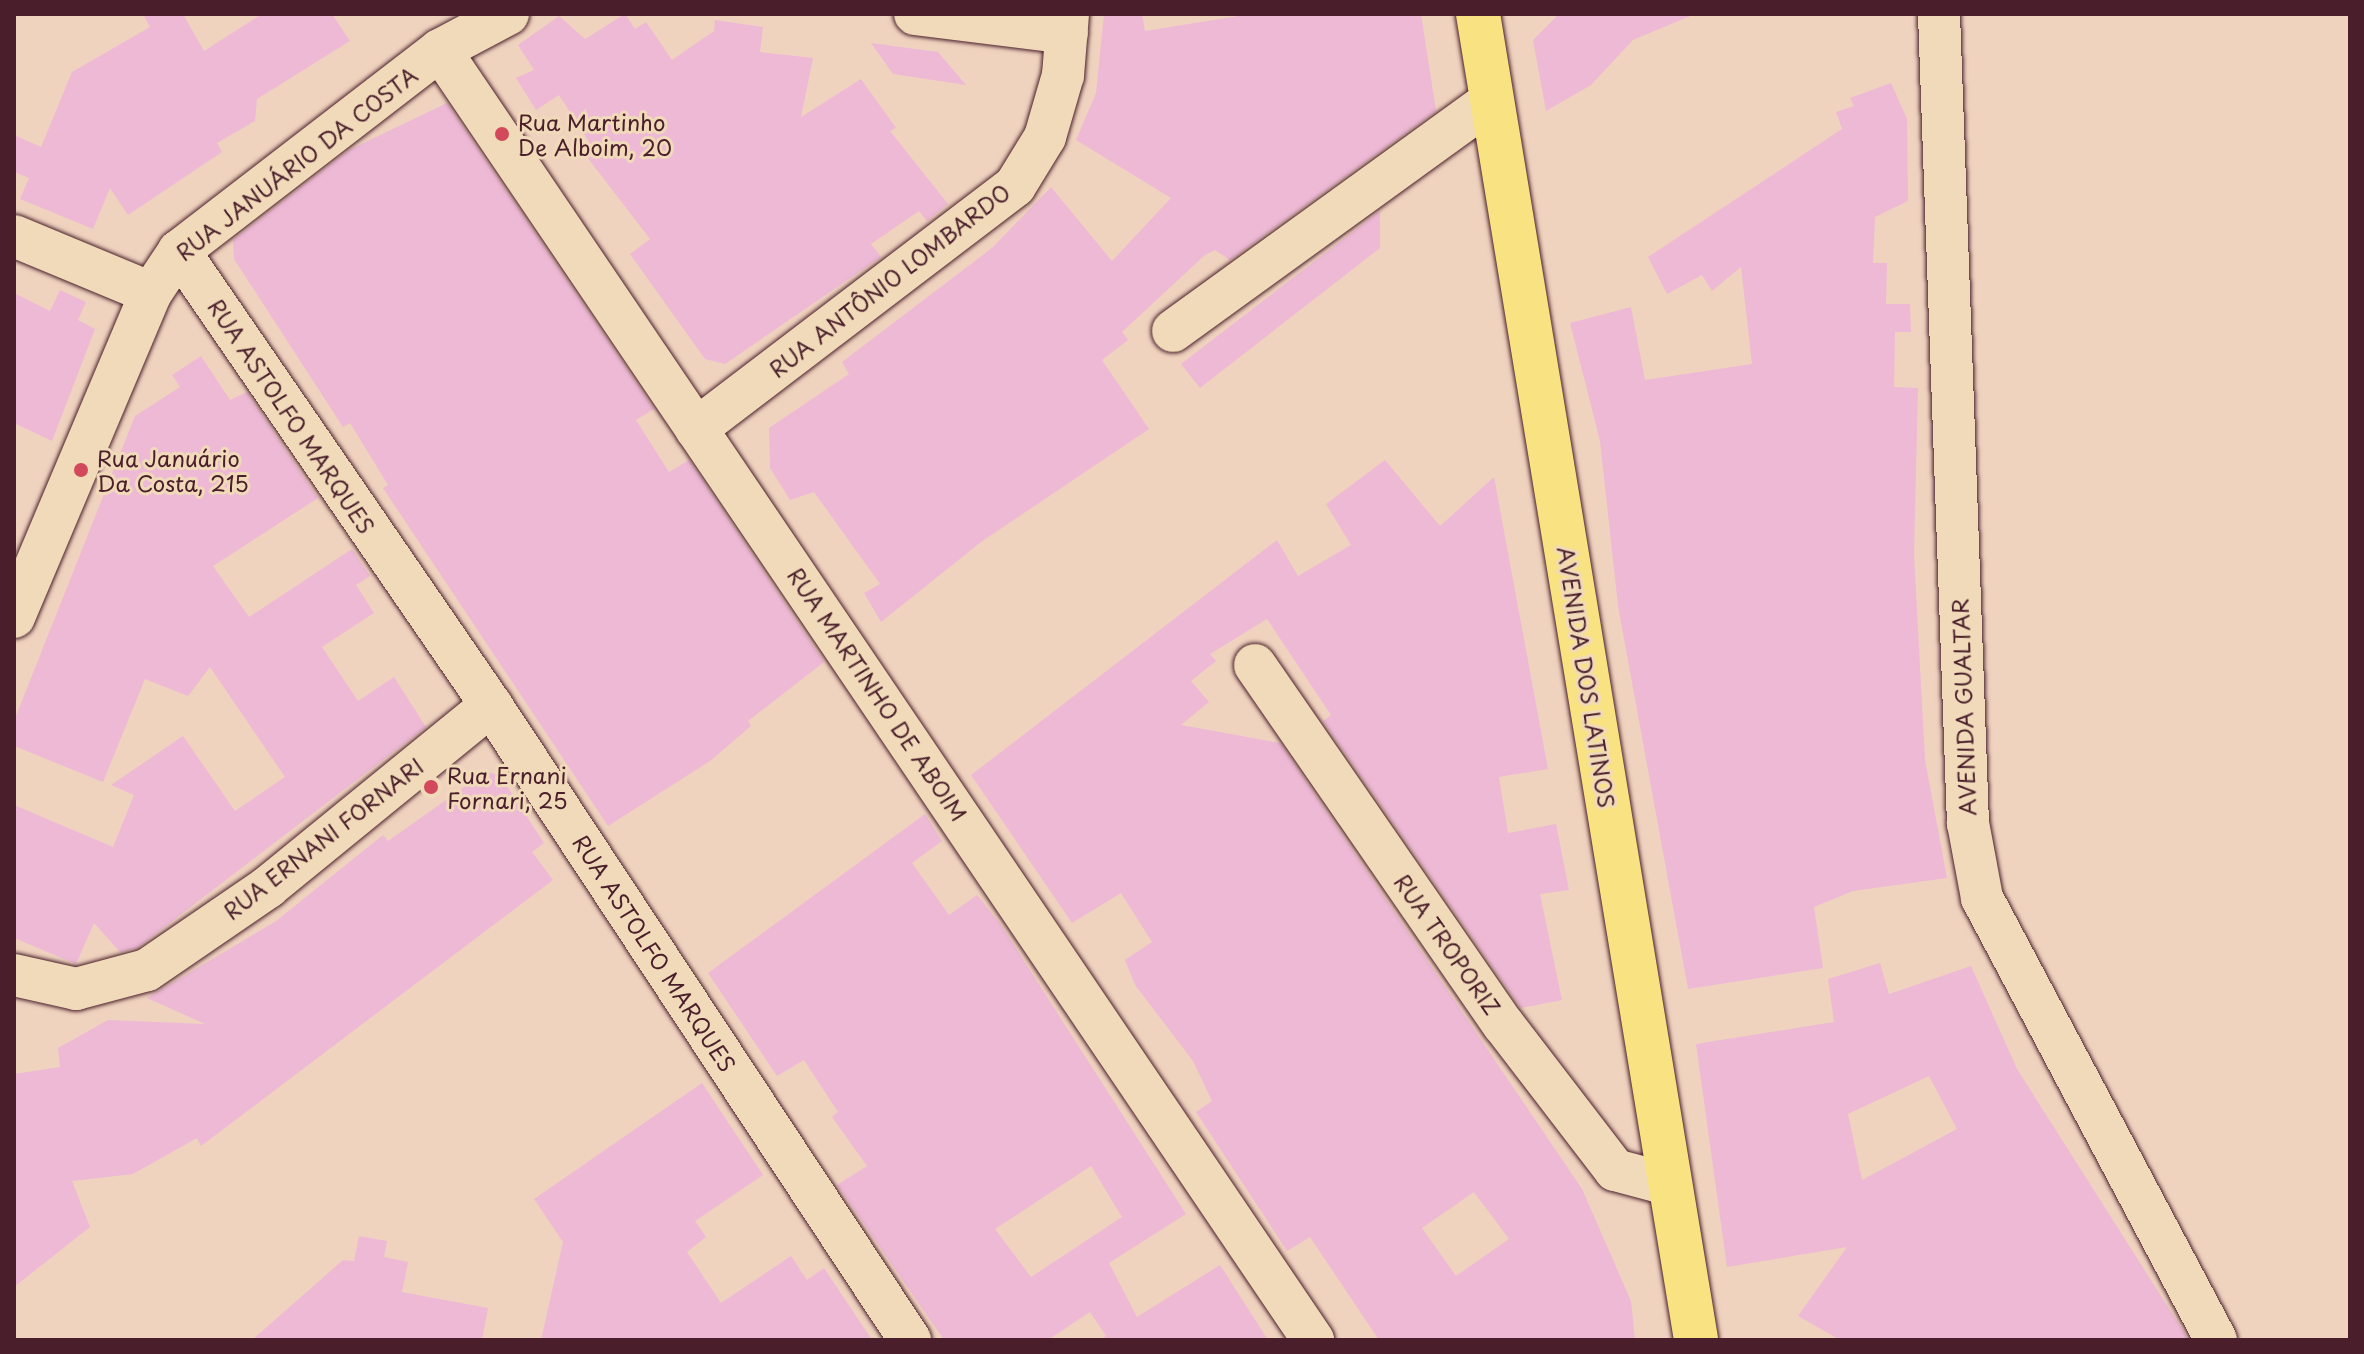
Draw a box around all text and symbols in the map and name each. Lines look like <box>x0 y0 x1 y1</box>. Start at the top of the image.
street label: RUA JANUÁRIO DA COSTA <box>170 60 422 266</box>
place label: Rua Martinho De Alboim, 20 <box>518 108 672 160</box>
marker: Rua Martinho De Alboim, 20 <box>493 125 511 143</box>
street label: RUA ANTÔNIO LOMBARDO <box>762 177 1016 383</box>
street label: RUA ASTOLFO MARQUES <box>203 293 381 539</box>
place label: Rua Januário Da Costa, 215 <box>97 444 249 496</box>
marker: Rua Januário Da Costa, 215 <box>72 461 90 479</box>
street label: AVENIDA DOS LATINOS <box>1553 545 1621 809</box>
street label: RUA MARTINHO DE ABOIM <box>782 561 974 827</box>
street label: AVENIDA GUALTAR <box>1946 600 1980 814</box>
street label: RUA ERNANI FORNARI <box>216 750 430 926</box>
place label: Rua Ernani Fornari, 25 <box>447 761 567 812</box>
marker: Rua Ernani Fornari, 25 <box>422 778 440 796</box>
street label: RUA ASTOLFO MARQUES <box>568 829 742 1077</box>
street label: RUA TROPORIZ <box>1389 867 1507 1021</box>

